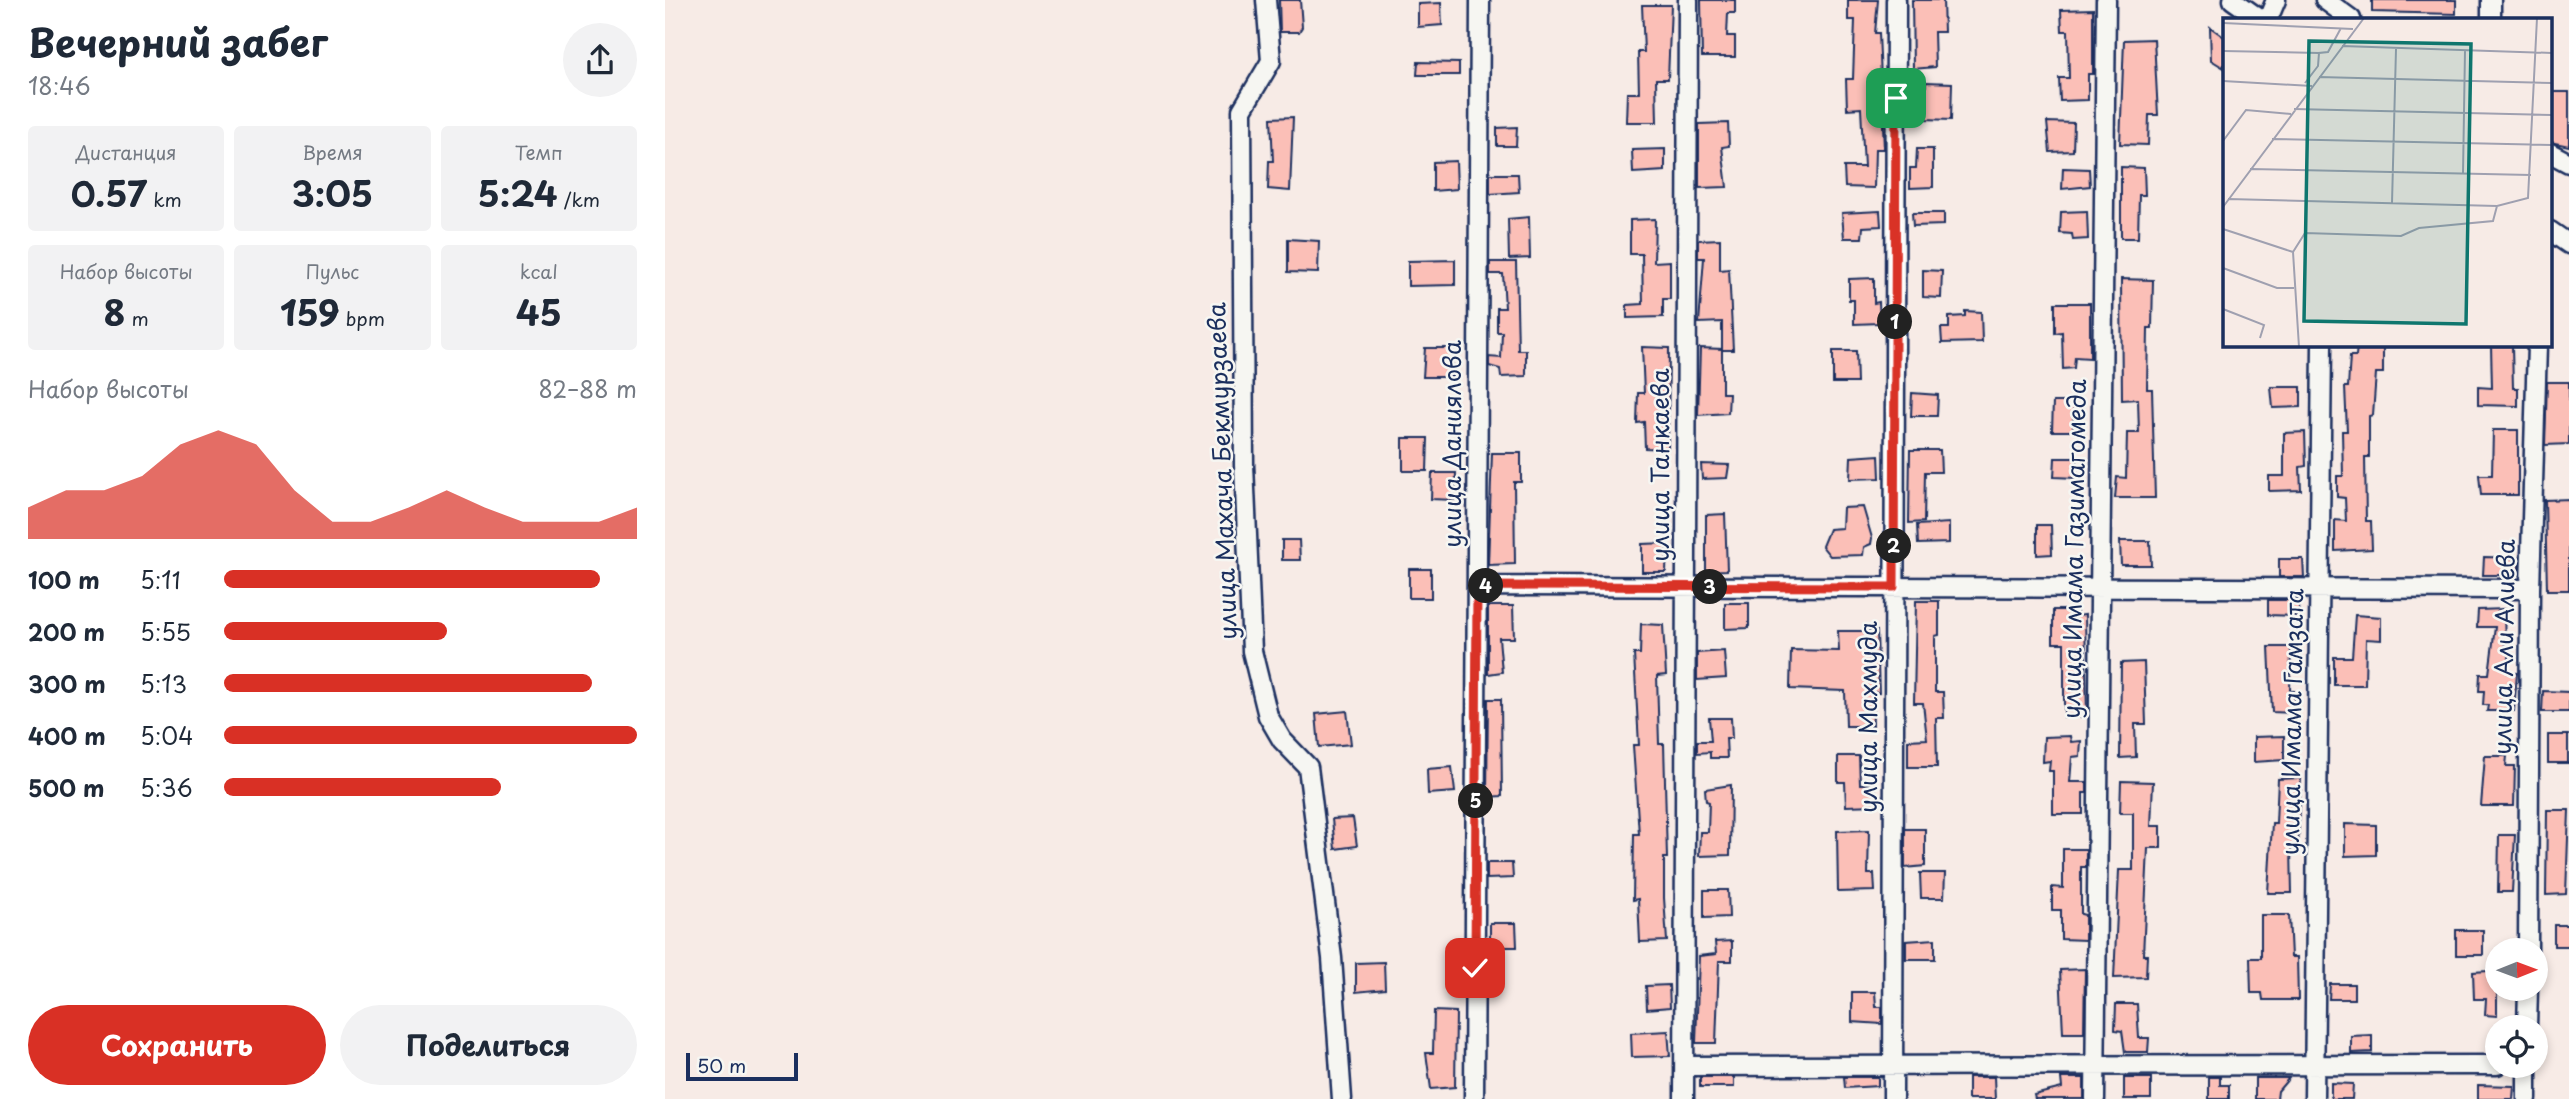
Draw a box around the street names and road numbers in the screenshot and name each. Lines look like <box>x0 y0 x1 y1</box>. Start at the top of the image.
street label: улица Махача Бекмурзаева <box>1197 302 1245 640</box>
street label: улица Даниялова <box>1433 340 1469 548</box>
street label: улица Танкаева <box>1641 368 1677 562</box>
street label: улица Имама Газимагомеда <box>2052 379 2094 719</box>
street label: улица Али Алиева <box>2483 539 2523 755</box>
street label: улица Имама Гамзата <box>2271 588 2311 856</box>
street label: улица Махмуда <box>1849 621 1885 813</box>

